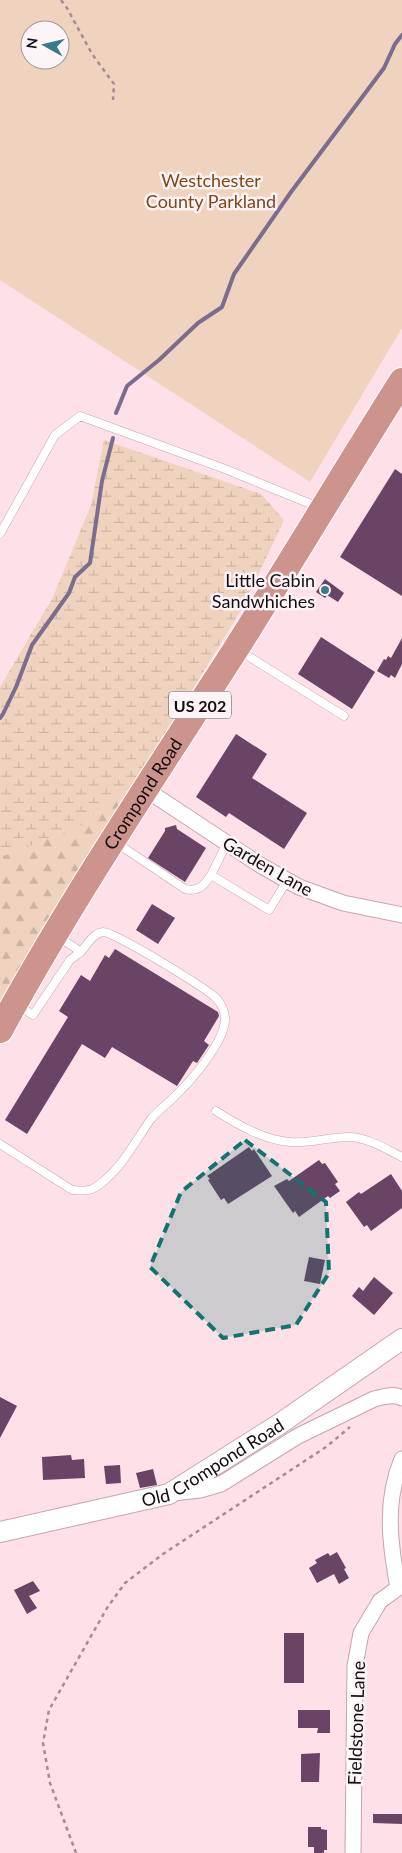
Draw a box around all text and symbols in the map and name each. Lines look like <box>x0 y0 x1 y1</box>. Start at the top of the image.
north arrow <box>20 20 70 70</box>
text: N <box>22 37 41 50</box>
park label: Westchester County Parkland <box>146 169 276 212</box>
place label: Little Cabin Sandwhiches <box>212 569 315 612</box>
marker: Little Cabin Sandwhiches <box>319 584 331 596</box>
road number: US 202 <box>169 692 231 718</box>
street label: Crompond Road <box>99 734 186 854</box>
street label: Garden Lane <box>219 831 317 901</box>
street label: Old Crompond Road <box>139 1413 288 1511</box>
street label: Fieldstone Lane <box>343 1660 369 1786</box>

